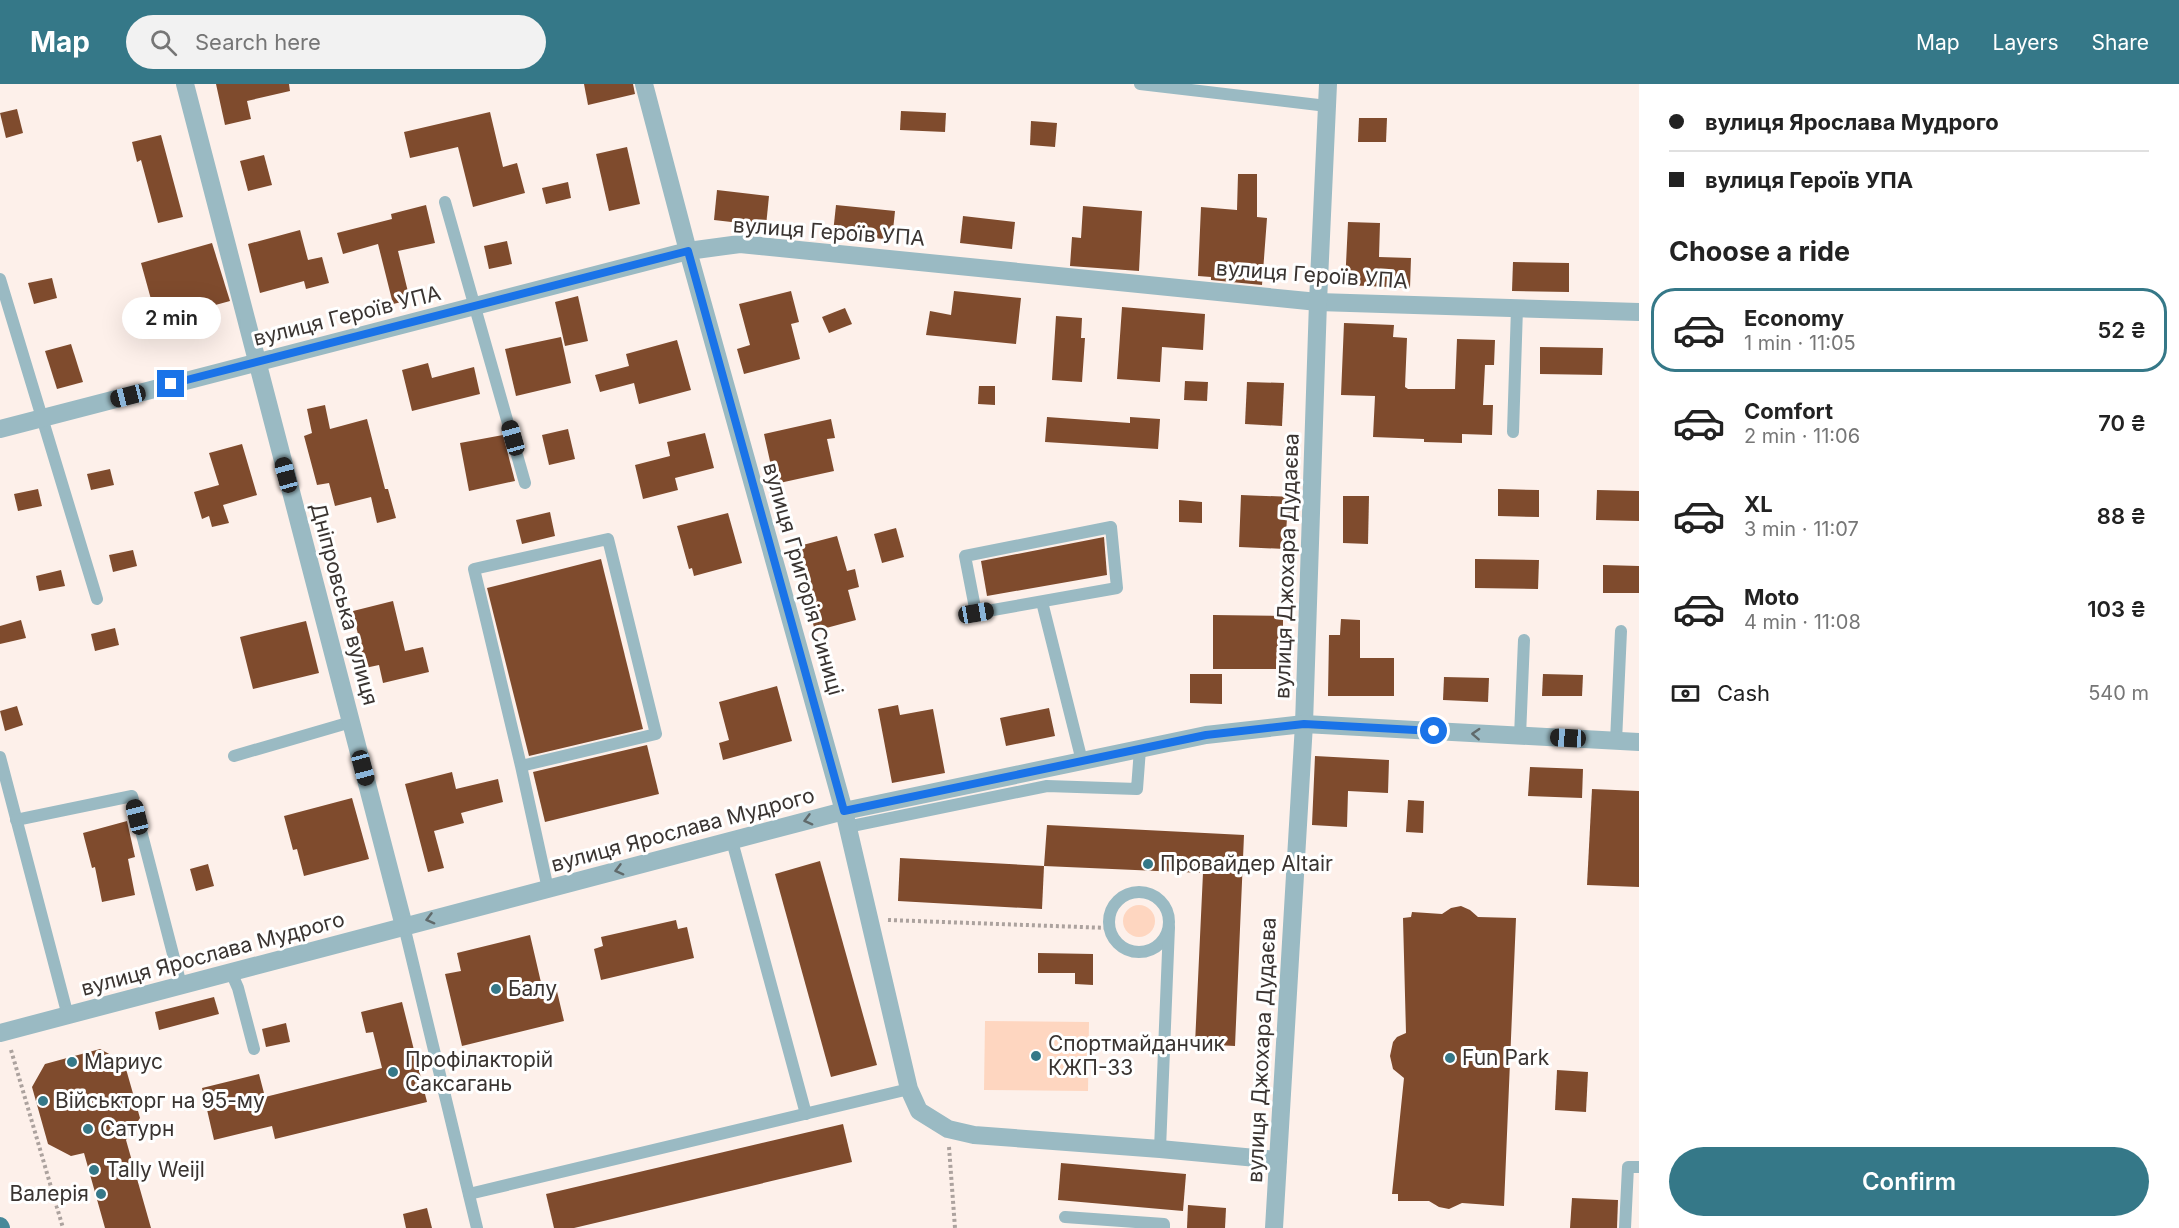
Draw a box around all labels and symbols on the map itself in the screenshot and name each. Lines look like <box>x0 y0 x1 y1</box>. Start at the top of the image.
street label: вулиця Героїв УПА <box>732 212 926 251</box>
street label: вулиця Героїв УПА <box>1215 255 1409 294</box>
street label: вулиця Героїв УПА <box>251 280 443 351</box>
callout: 2 min <box>122 297 220 339</box>
route end <box>157 370 184 397</box>
car <box>108 383 148 409</box>
car <box>499 418 527 458</box>
street label: вулиця Джохара Дудаєва <box>1269 433 1304 699</box>
car <box>273 455 299 495</box>
street label: вулиця Григорія Синиці <box>758 460 849 698</box>
street label: Дніпровська вулиця <box>305 500 384 708</box>
car <box>957 601 995 625</box>
route start <box>1420 717 1447 744</box>
one-way arrow <box>1471 727 1480 740</box>
car <box>1550 728 1586 748</box>
car <box>350 748 376 788</box>
street label: вулиця Ярослава Мудрого <box>548 782 817 877</box>
car <box>124 797 150 837</box>
one-way arrow <box>803 813 813 826</box>
place label: Провайдер Altair <box>1160 851 1333 876</box>
marker: Провайдер Altair <box>1141 857 1155 871</box>
one-way arrow <box>614 863 624 876</box>
street label: вулиця Ярослава Мудрого <box>78 906 347 1001</box>
one-way arrow <box>426 912 436 925</box>
street label: вулиця Джохара Дудаєва <box>1242 917 1281 1183</box>
place label: Балу <box>508 976 557 1001</box>
marker: Балу <box>489 982 503 996</box>
place label: Спортмайданчик КЖП-33 <box>1048 1031 1226 1080</box>
place label: Fun Park <box>1462 1045 1550 1070</box>
place label: Профілакторій Саксагань <box>405 1047 553 1096</box>
place label: Мариус <box>84 1049 163 1074</box>
marker: Спортмайданчик КЖП-33 <box>1029 1049 1043 1063</box>
marker: Fun Park <box>1443 1051 1457 1065</box>
marker: Мариус <box>65 1055 79 1069</box>
marker: Профілакторій Саксагань <box>386 1065 400 1079</box>
place label: Військторг на 95-му <box>55 1088 265 1113</box>
marker: Військторг на 95-му <box>36 1094 50 1108</box>
place label: Сатурн <box>100 1116 174 1141</box>
marker: Сатурн <box>81 1122 95 1136</box>
place label: Tally Weijl <box>106 1157 205 1182</box>
marker: Tally Weijl <box>87 1163 101 1177</box>
place label: Валерія <box>10 1181 89 1206</box>
marker: Валерія <box>94 1187 108 1201</box>

